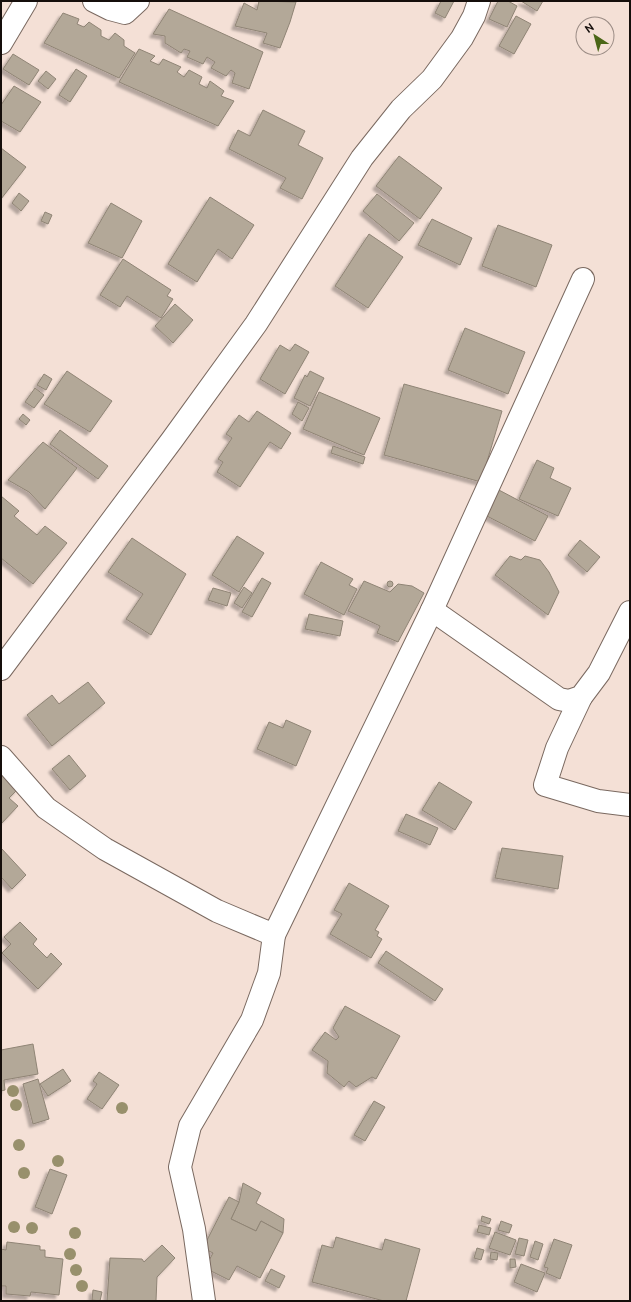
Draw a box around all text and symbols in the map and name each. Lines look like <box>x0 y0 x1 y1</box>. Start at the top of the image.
north arrow <box>575 16 615 56</box>
text: N <box>582 21 596 35</box>

